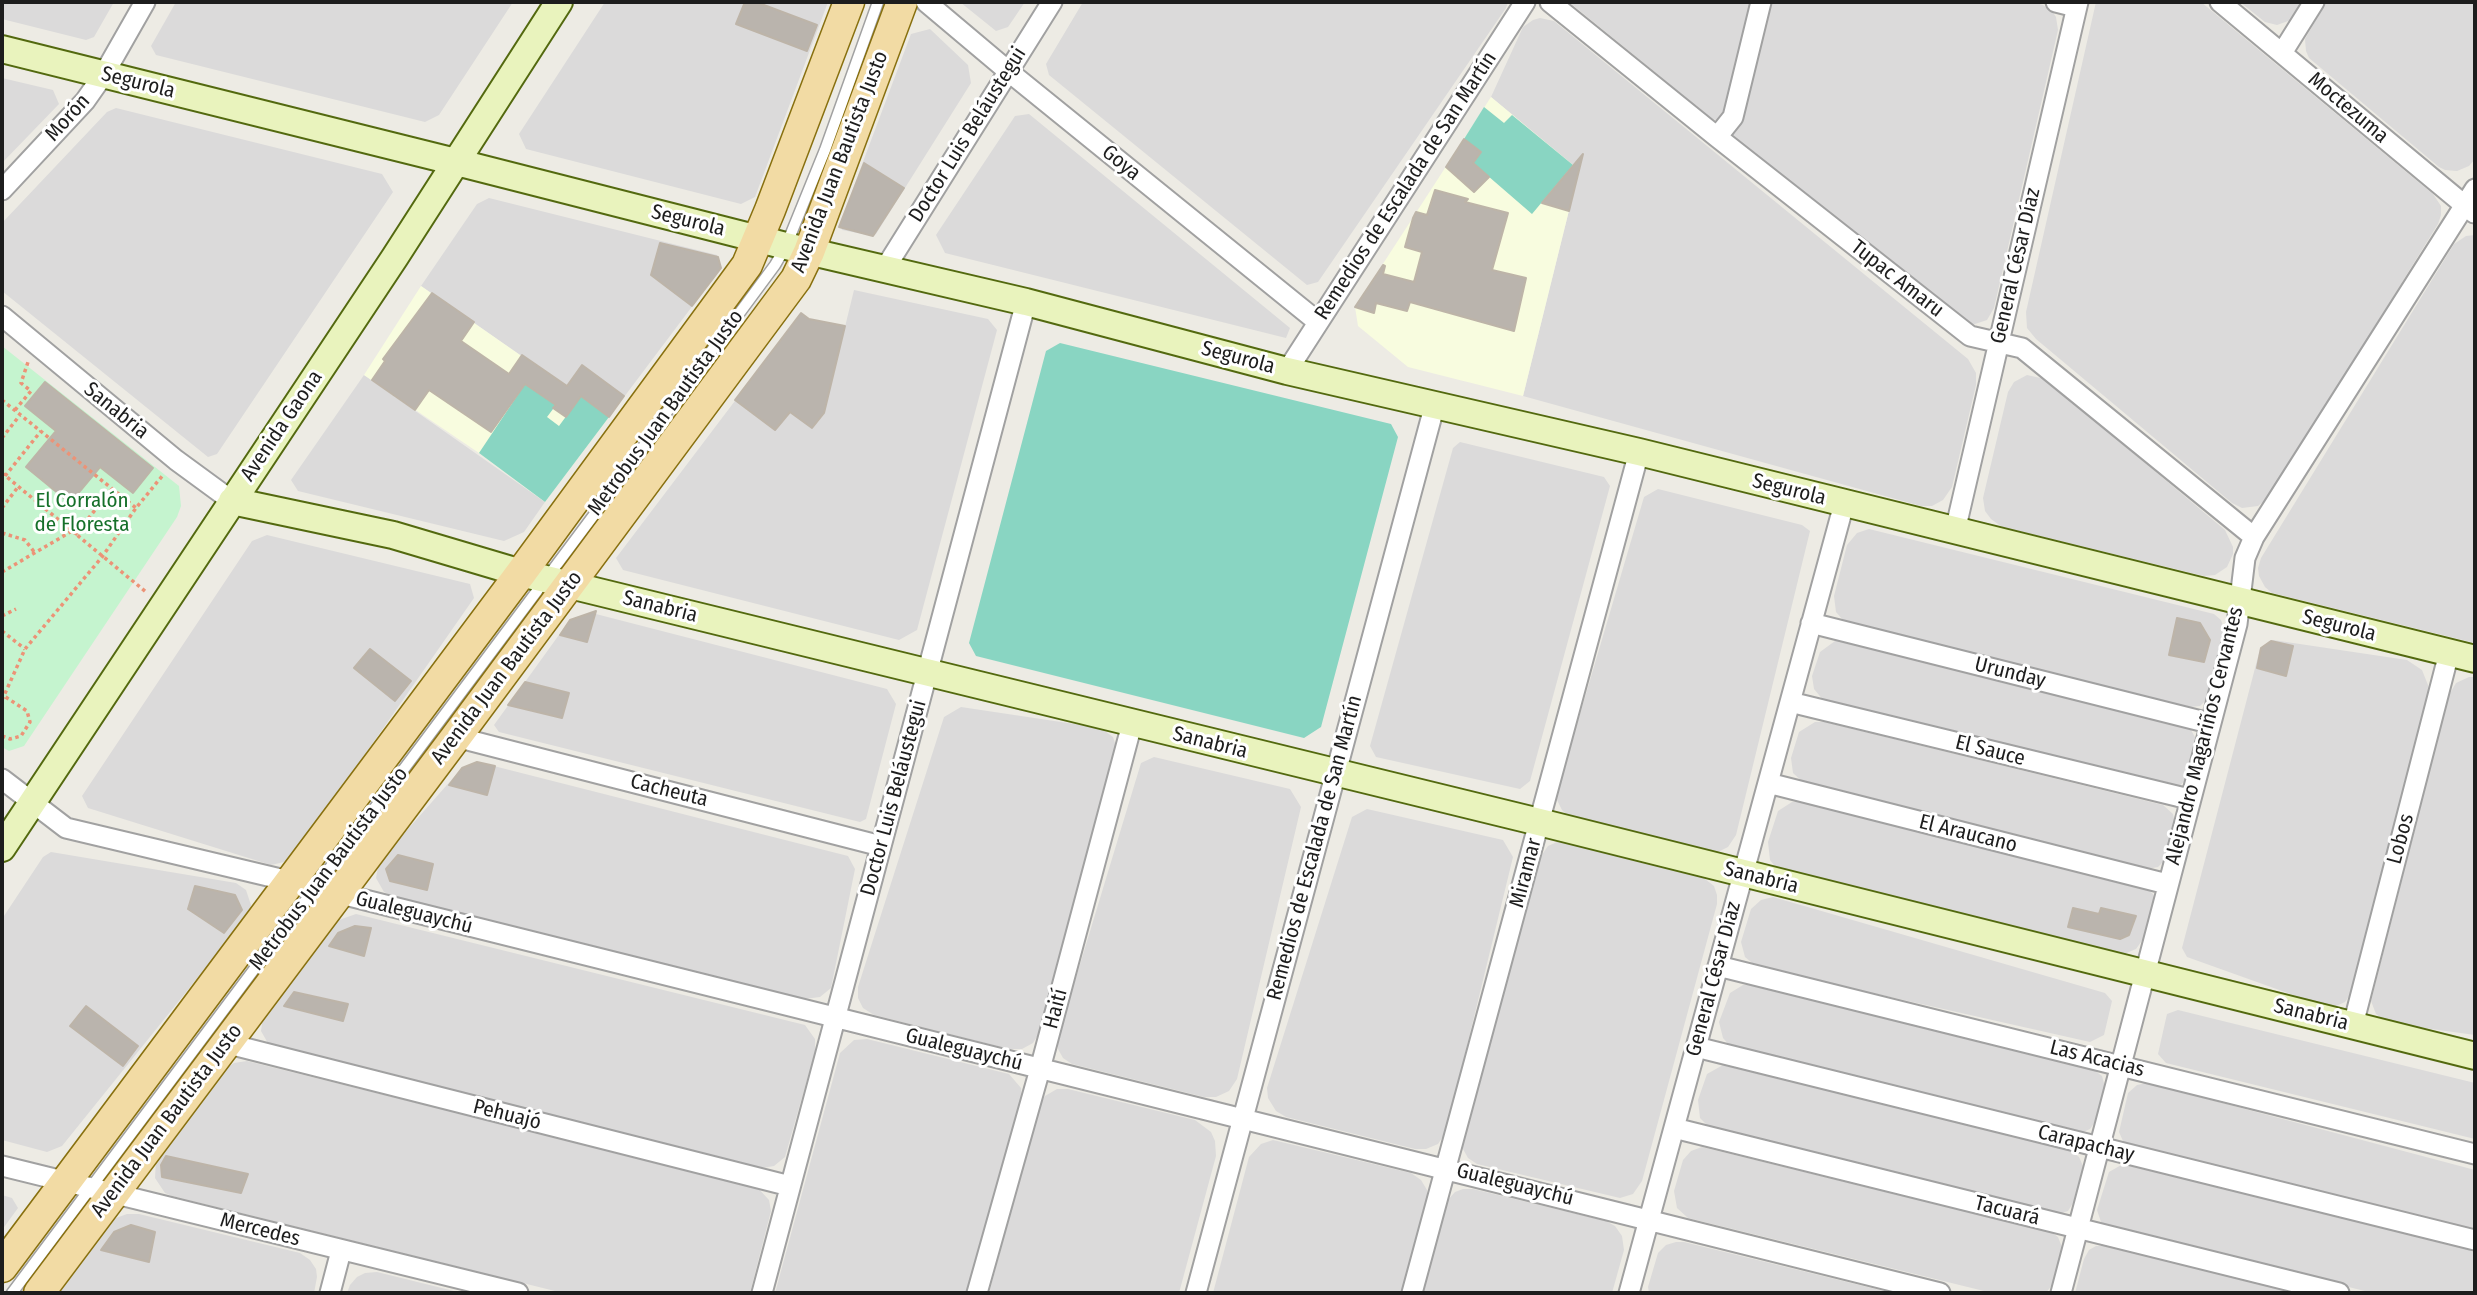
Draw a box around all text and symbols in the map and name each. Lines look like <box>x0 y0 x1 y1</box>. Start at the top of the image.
street label: Doctor Luis Beláustegui <box>904 43 1032 227</box>
street label: Avenida Juan Bautista Justo <box>786 47 894 277</box>
street label: Remedios de Escalada de San Martín <box>1310 47 1502 325</box>
street label: Segurola <box>99 62 177 104</box>
street label: Moctezuma <box>2303 67 2393 149</box>
street label: Morón <box>40 89 96 147</box>
street label: Goya <box>1097 140 1145 186</box>
street label: General César Díaz <box>1986 186 2046 346</box>
street label: Segurola <box>649 200 727 242</box>
street label: Tupac Amaru <box>1846 235 1948 323</box>
street label: Metrobus Juan Bautista Justo <box>583 305 749 521</box>
street label: Segurola <box>1199 336 1277 380</box>
street label: Avenida Gaona <box>236 366 328 486</box>
street label: Sanabria <box>78 377 154 445</box>
street label: Segurola <box>1750 469 1828 511</box>
park label: El Corralón de Floresta <box>34 488 130 538</box>
street label: Avenida Juan Bautista Justo <box>426 566 588 770</box>
street label: Sanabria <box>620 586 700 628</box>
street label: Alejandro Magariños Cervantes <box>2161 604 2249 868</box>
street label: Segurola <box>2300 605 2378 647</box>
street label: Urunday <box>1972 652 2048 694</box>
street label: Remedios de Escalada de San Martín <box>1262 693 1368 1003</box>
street label: Doctor Luis Beláustegui <box>856 697 932 899</box>
street label: Sanabria <box>1170 722 1250 764</box>
street label: El Sauce <box>1953 730 2027 772</box>
street label: Metrobus Juan Bautista Justo <box>244 762 414 976</box>
street label: Cacheuta <box>628 769 710 813</box>
street label: El Araucano <box>1916 810 2020 858</box>
street label: Lobos <box>2382 811 2420 867</box>
street label: Miramar <box>1505 835 1547 911</box>
street label: Sanabria <box>1721 857 1801 899</box>
street label: Gualeguaychú <box>353 886 475 940</box>
street label: General César Díaz <box>1681 899 1747 1059</box>
street label: Haití <box>1039 986 1073 1032</box>
street label: Sanabria <box>2271 994 2351 1036</box>
street label: Avenida Juan Bautista Justo <box>86 1019 248 1223</box>
street label: Gualeguaychú <box>903 1023 1025 1077</box>
street label: Las Acacias <box>2047 1035 2147 1083</box>
street label: Pehuajó <box>470 1094 544 1136</box>
street label: Carapachay <box>2035 1120 2137 1168</box>
street label: Gualeguaychú <box>1454 1158 1576 1212</box>
street label: Tacuará <box>1972 1191 2042 1231</box>
street label: Mercedes <box>217 1208 303 1252</box>

